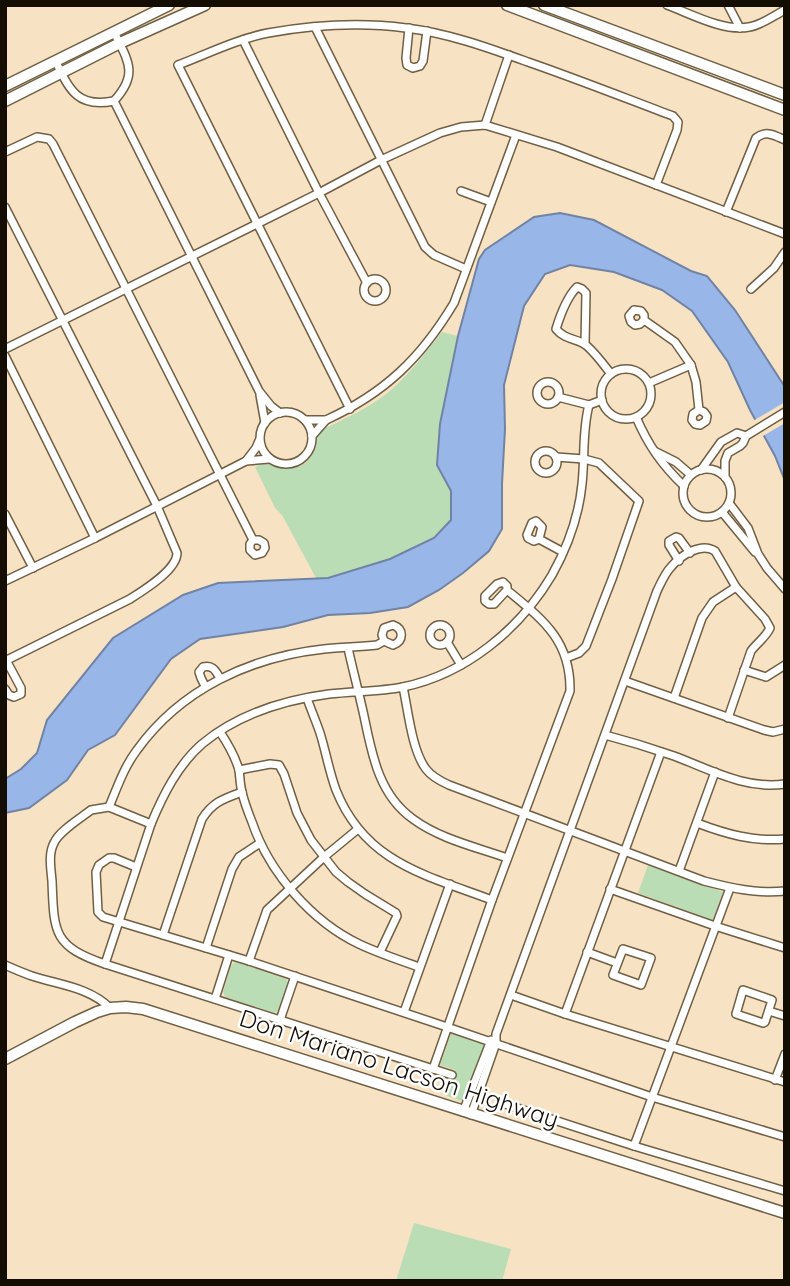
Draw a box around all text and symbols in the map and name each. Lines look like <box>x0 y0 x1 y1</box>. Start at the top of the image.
street label: Don Mariano Lacson Highway <box>236 1002 563 1134</box>

